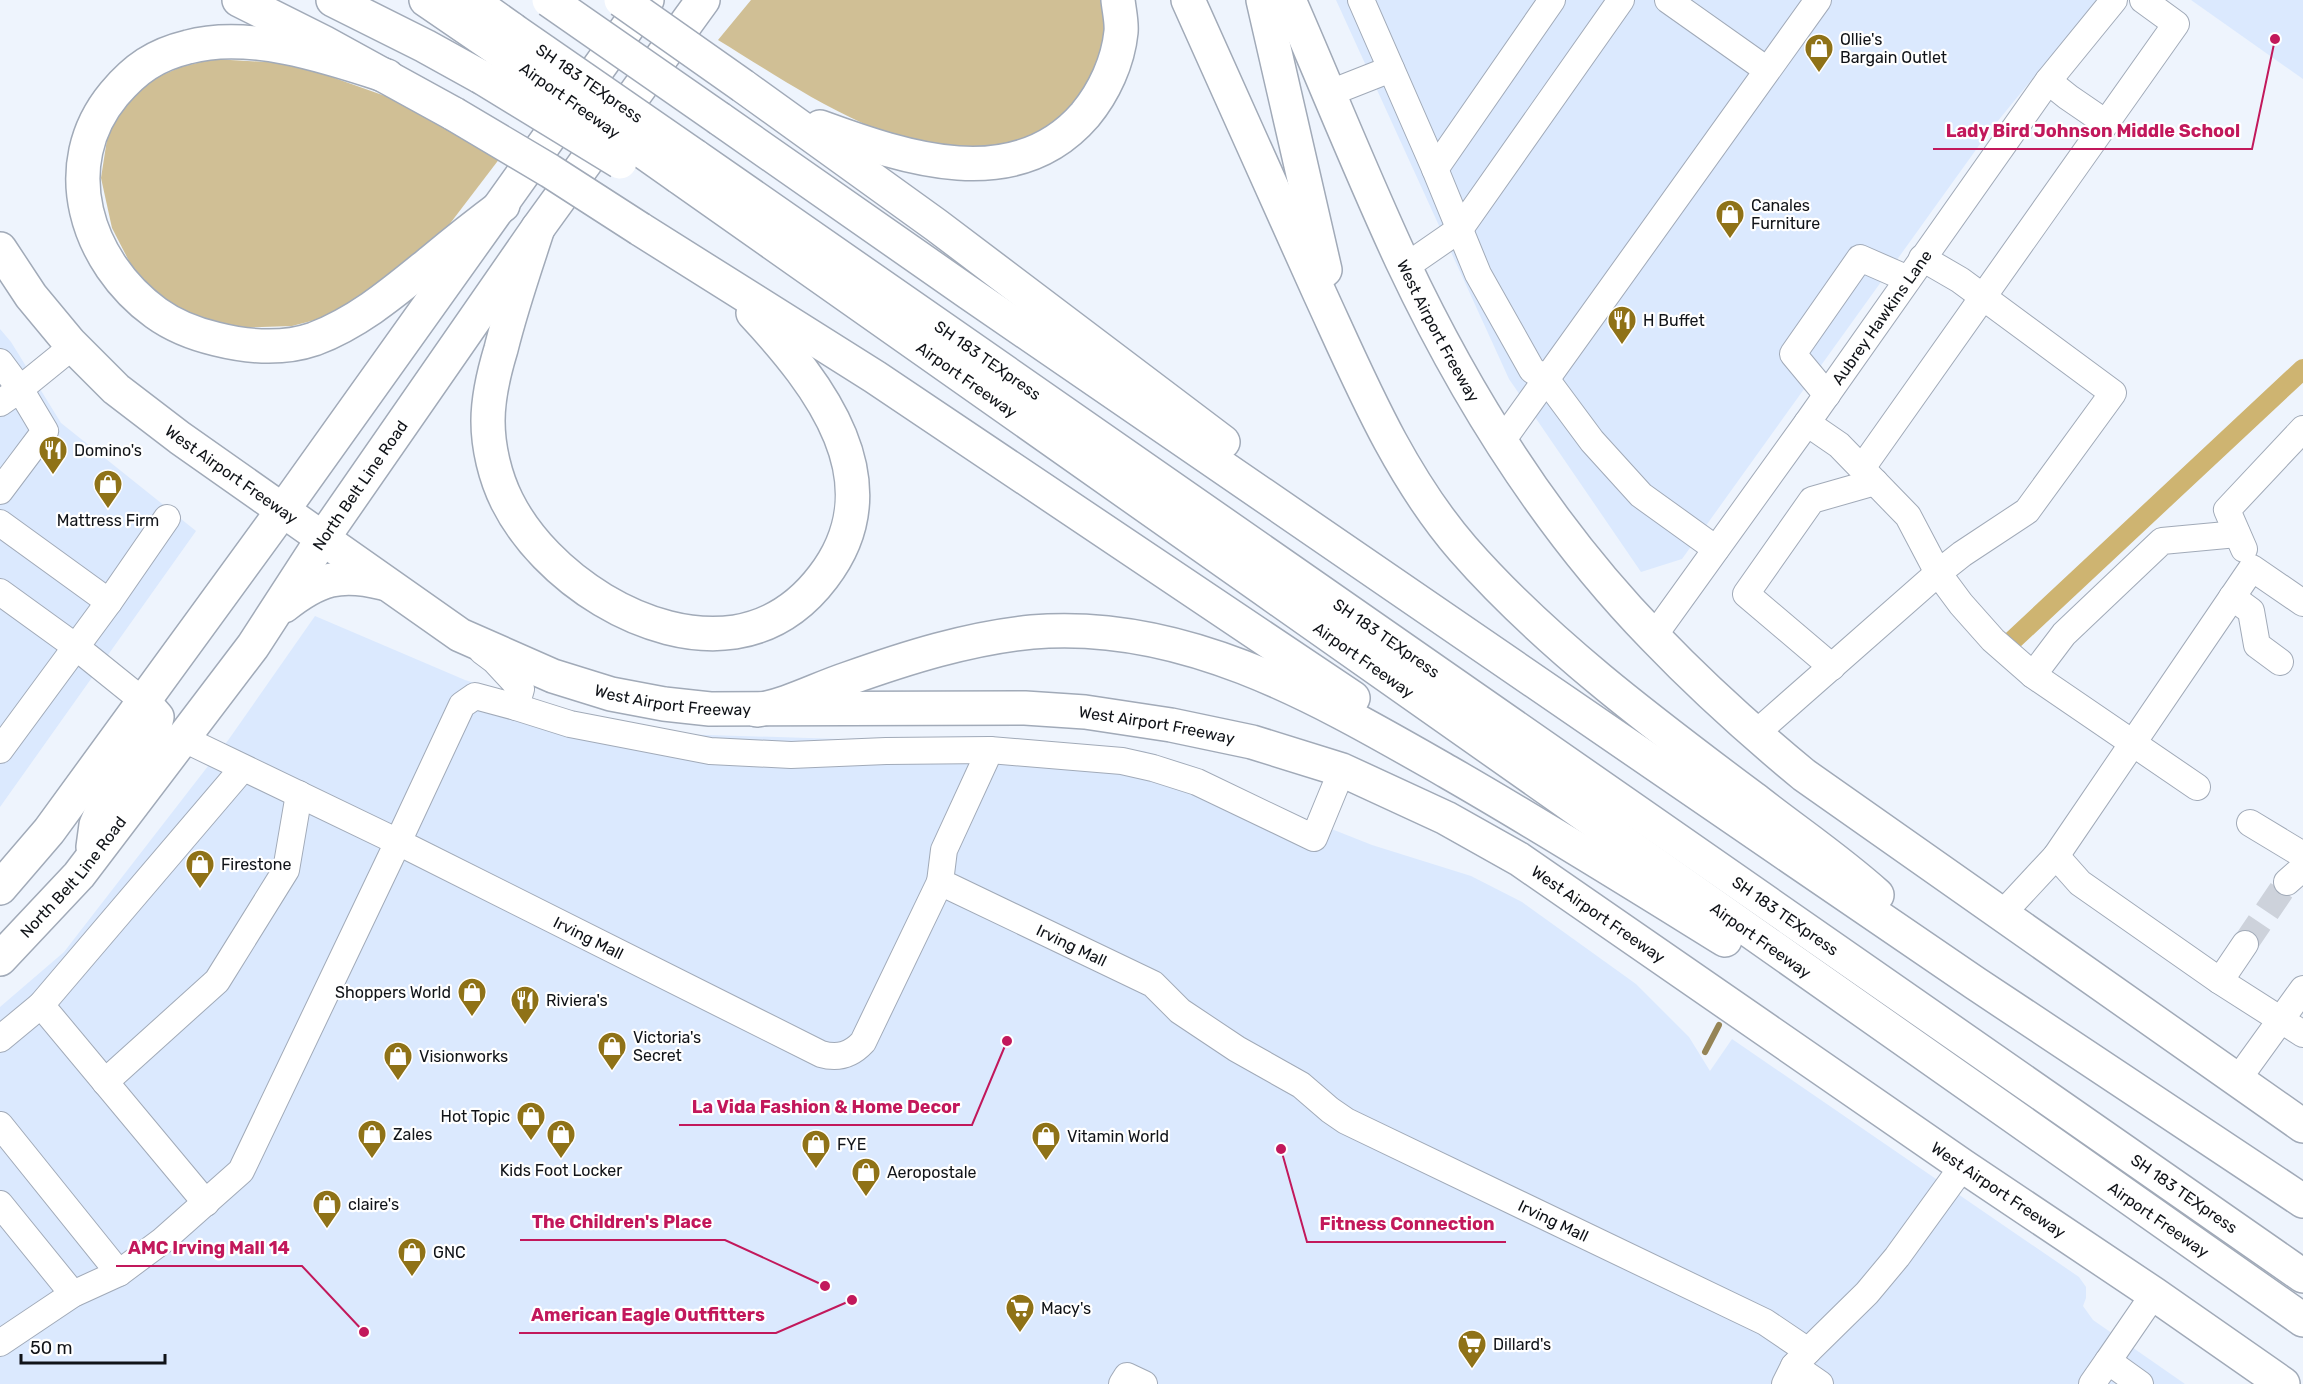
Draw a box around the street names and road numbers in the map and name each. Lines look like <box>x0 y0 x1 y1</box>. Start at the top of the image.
street label: SH 183 TEXpress <box>532 39 646 126</box>
street label: Airport Freeway <box>516 58 624 142</box>
street label: Aubrey Hawkins Lane <box>1828 246 1935 388</box>
street label: West Airport Freeway <box>1393 257 1484 405</box>
street label: SH 183 TEXpress <box>931 316 1045 404</box>
street label: Airport Freeway <box>913 338 1021 421</box>
street label: North Belt Line Road <box>308 417 411 554</box>
street label: West Airport Freeway <box>162 421 302 528</box>
street label: SH 183 TEXpress <box>1330 594 1444 681</box>
street label: Airport Freeway <box>1310 618 1418 702</box>
street label: West Airport Freeway <box>592 680 751 719</box>
street label: West Airport Freeway <box>1078 702 1237 748</box>
street label: North Belt Line Road <box>16 812 130 941</box>
street label: West Airport Freeway <box>1528 861 1669 967</box>
street label: SH 183 TEXpress <box>1729 872 1842 959</box>
street label: Airport Freeway <box>1707 898 1815 982</box>
street label: Irving Mall <box>551 912 627 963</box>
street label: Irving Mall <box>1033 920 1110 970</box>
street label: West Airport Freeway <box>1928 1138 2070 1242</box>
street label: SH 183 TEXpress <box>2127 1150 2241 1237</box>
street label: Airport Freeway <box>2105 1178 2213 1261</box>
street label: Irving Mall <box>1515 1196 1592 1245</box>

